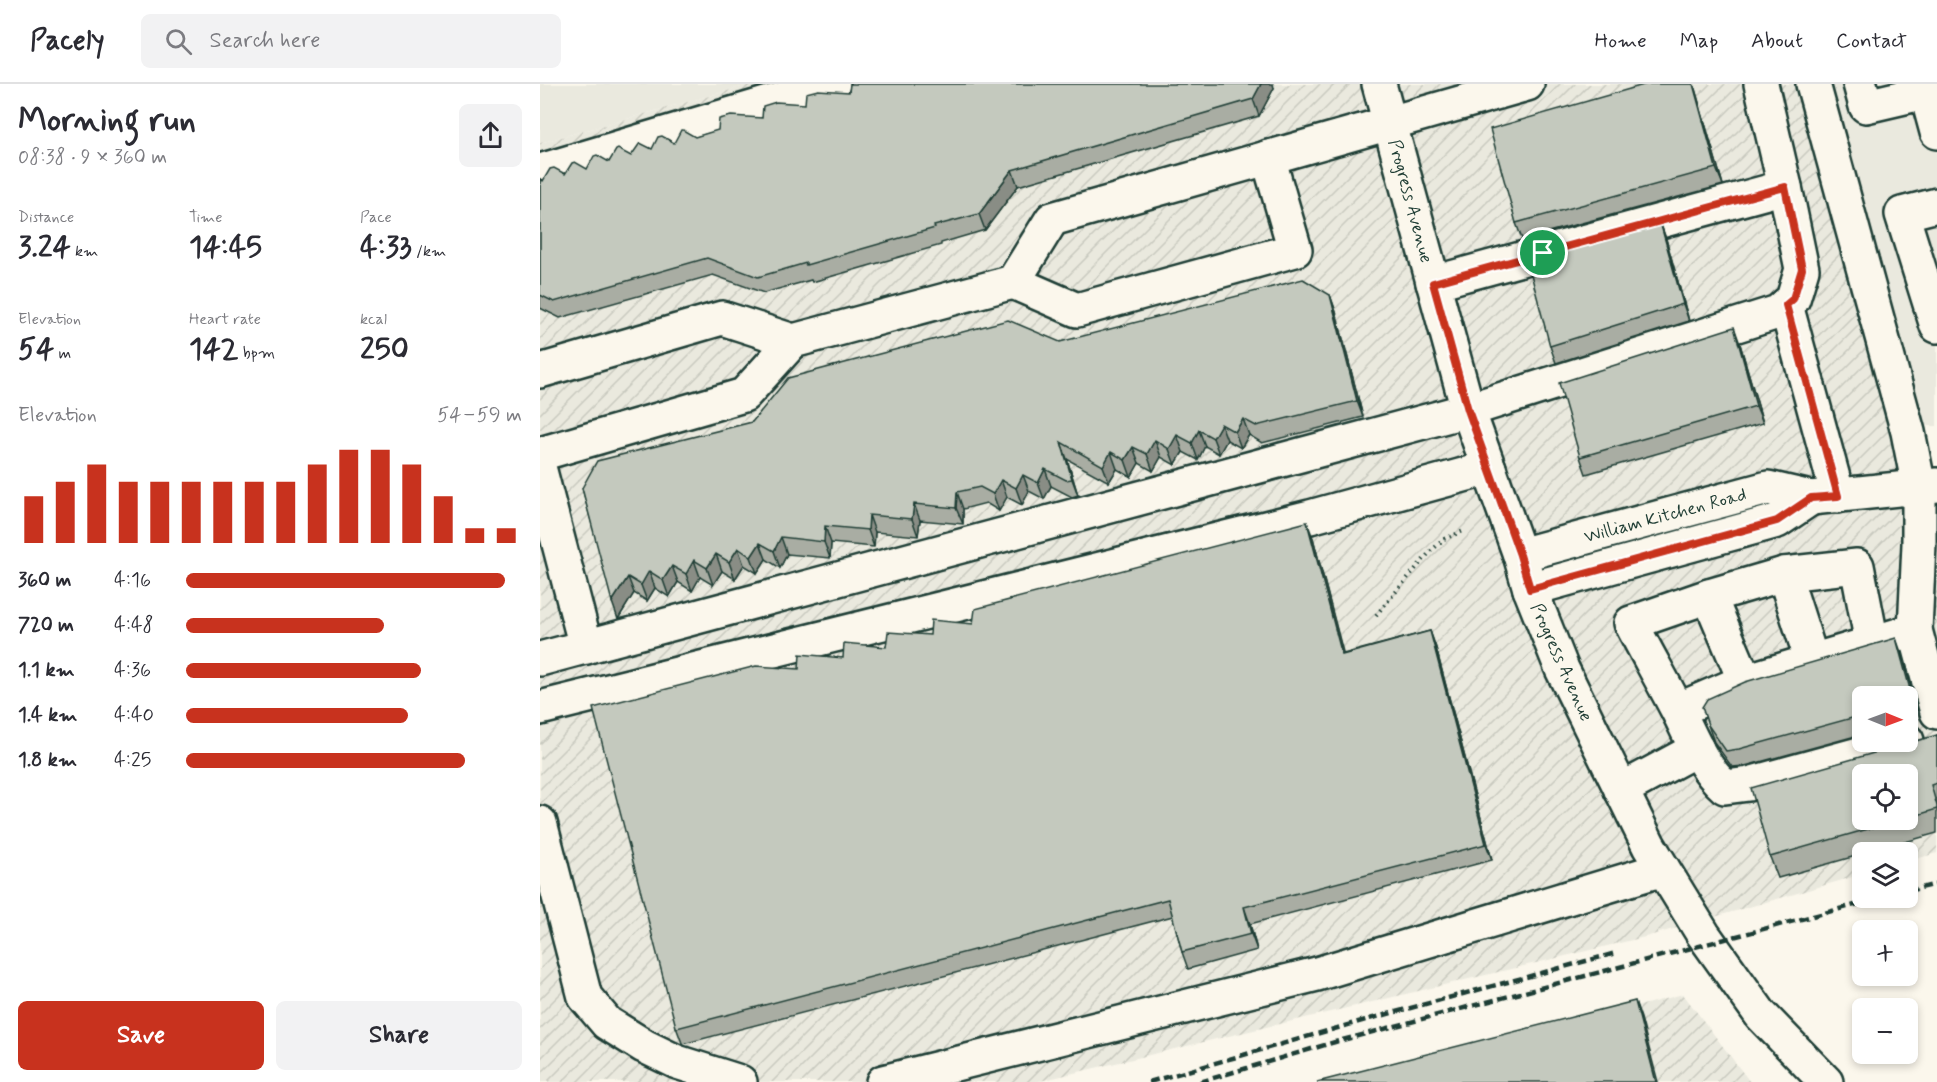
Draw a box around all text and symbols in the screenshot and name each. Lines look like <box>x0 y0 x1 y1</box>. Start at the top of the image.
search box <box>141 14 561 68</box>
text: Pacely <box>30 23 105 60</box>
icon: search <box>162 25 195 58</box>
text: Search here <box>210 27 320 55</box>
text: Home <box>1595 27 1647 55</box>
text: Map <box>1680 27 1718 55</box>
text: About <box>1751 27 1803 55</box>
text: Contact <box>1836 27 1907 55</box>
text: Morning run <box>18 99 196 143</box>
button: share <box>459 104 522 167</box>
street label: Progress Avenue <box>1382 137 1438 266</box>
text: 08:38 · 9 × 360 m <box>18 144 167 171</box>
text: Distance <box>18 207 74 228</box>
text: Time <box>189 207 223 228</box>
text: Pace <box>360 207 392 228</box>
pin <box>1517 227 1568 278</box>
text: 3.24 <box>18 228 71 267</box>
text: 14:45 <box>189 228 262 267</box>
text: 4:33 <box>360 228 412 267</box>
icon: arrive <box>1526 236 1559 269</box>
text: km <box>71 241 98 262</box>
text: /km <box>412 241 446 262</box>
text: Elevation <box>18 309 81 330</box>
text: Heart rate <box>189 309 261 330</box>
text: kcal <box>360 309 387 330</box>
text: 54 <box>18 330 54 369</box>
text: 142 <box>189 330 239 369</box>
text: 250 <box>360 330 409 369</box>
text: m <box>54 343 71 364</box>
text: bpm <box>239 343 275 364</box>
text: Elevation <box>18 402 97 429</box>
text: 54–59 m <box>437 402 522 429</box>
street label: William Kitchen Road <box>1581 483 1749 549</box>
text: 360 m <box>18 567 71 594</box>
text: 4:16 <box>114 567 151 594</box>
street label: Progress Avenue <box>1524 600 1598 725</box>
text: 720 m <box>18 612 74 639</box>
text: 4:48 <box>114 612 154 639</box>
text: 1.1 km <box>18 657 75 684</box>
text: 4:36 <box>114 657 151 684</box>
north arrow <box>1852 686 1918 752</box>
map controls <box>1852 686 1918 1064</box>
text: 1.4 km <box>18 702 77 729</box>
text: 4:40 <box>114 702 154 729</box>
text: 1.8 km <box>18 747 77 774</box>
text: 4:25 <box>114 747 151 774</box>
button: locate <box>1852 764 1918 830</box>
button: layers <box>1852 842 1918 908</box>
button: + <box>1852 920 1918 986</box>
button: − <box>1852 998 1918 1064</box>
button: Save <box>18 1001 264 1070</box>
button: Share <box>276 1001 522 1070</box>

